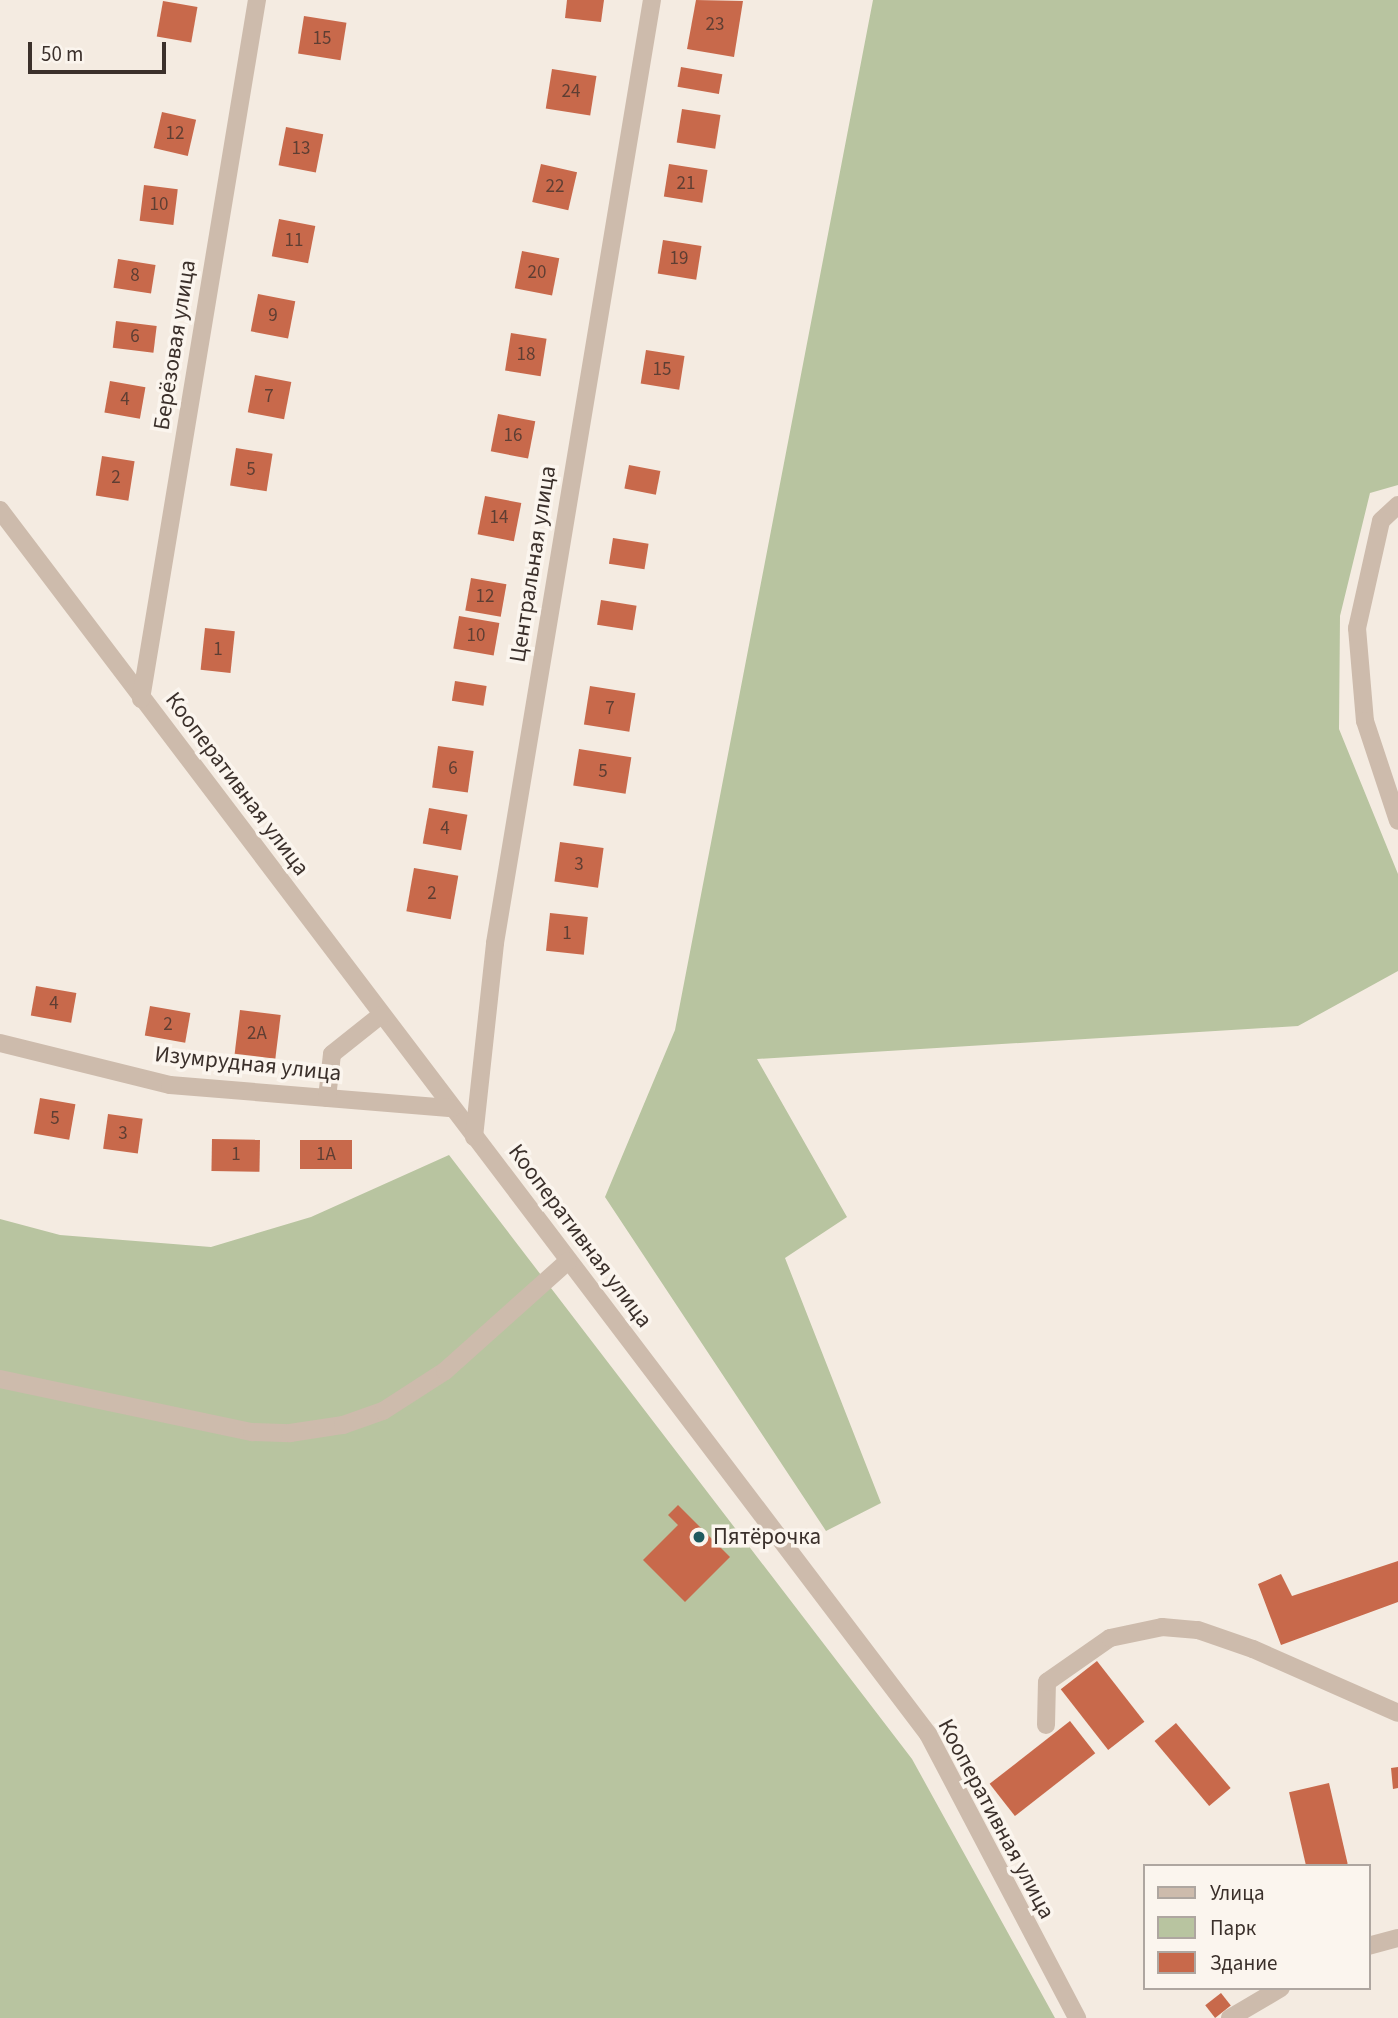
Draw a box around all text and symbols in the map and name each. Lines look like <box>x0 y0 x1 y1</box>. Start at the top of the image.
house number: 23 <box>706 14 724 36</box>
scale bar <box>32 28 170 72</box>
house number: 15 <box>313 28 331 50</box>
text: 50 m <box>41 39 83 69</box>
house number: 24 <box>562 81 580 103</box>
house number: 12 <box>166 123 184 145</box>
house number: 13 <box>292 138 310 160</box>
house number: 21 <box>677 173 695 195</box>
house number: 22 <box>546 176 564 198</box>
house number: 10 <box>150 194 168 216</box>
house number: 11 <box>285 230 303 252</box>
house number: 19 <box>670 248 688 270</box>
street label: Берёзовая улица <box>148 258 202 432</box>
house number: 20 <box>528 262 546 284</box>
house number: 8 <box>130 265 140 287</box>
house number: 9 <box>268 305 278 327</box>
house number: 6 <box>130 326 140 348</box>
house number: 18 <box>517 344 535 366</box>
house number: 15 <box>653 359 671 381</box>
house number: 7 <box>264 386 274 408</box>
house number: 4 <box>120 389 130 411</box>
house number: 16 <box>504 425 522 447</box>
house number: 5 <box>246 459 256 481</box>
street label: Центральная улица <box>504 464 562 664</box>
house number: 2 <box>111 467 121 489</box>
house number: 14 <box>490 507 508 529</box>
house number: 12 <box>476 586 494 608</box>
house number: 10 <box>467 625 485 647</box>
house number: 1 <box>213 639 223 661</box>
street label: Кооперативная улица <box>159 687 315 881</box>
house number: 7 <box>605 698 615 720</box>
house number: 6 <box>448 758 458 780</box>
house number: 5 <box>598 761 608 783</box>
house number: 4 <box>440 818 450 840</box>
house number: 3 <box>574 854 584 876</box>
house number: 2 <box>427 883 437 905</box>
house number: 1 <box>562 923 572 945</box>
house number: 4 <box>49 993 59 1015</box>
house number: 2 <box>163 1014 173 1036</box>
house number: 2А <box>247 1023 267 1045</box>
street label: Изумрудная улица <box>153 1040 343 1088</box>
house number: 5 <box>50 1108 60 1130</box>
house number: 3 <box>118 1123 128 1145</box>
street label: Кооперативная улица <box>502 1139 658 1333</box>
house number: 1 <box>231 1144 241 1166</box>
house number: 1А <box>316 1144 336 1166</box>
place label: Пятёрочка <box>713 1523 821 1551</box>
marker: Пятёрочка <box>691 1529 707 1545</box>
street label: Кооперативная улица <box>932 1714 1060 1924</box>
legend <box>1142 1864 1370 1990</box>
text: Улица <box>1210 1878 1265 1908</box>
text: Парк <box>1210 1913 1256 1943</box>
text: Здание <box>1210 1948 1278 1978</box>

